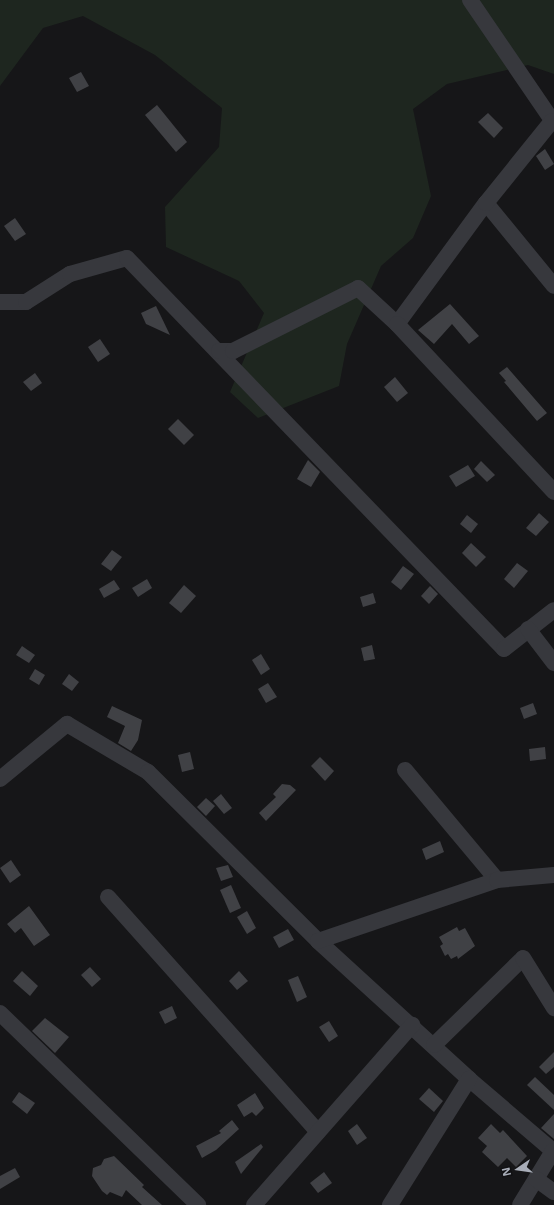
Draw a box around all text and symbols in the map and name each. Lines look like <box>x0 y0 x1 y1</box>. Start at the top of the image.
north arrow <box>498 1149 538 1189</box>
text: N <box>498 1166 514 1178</box>

